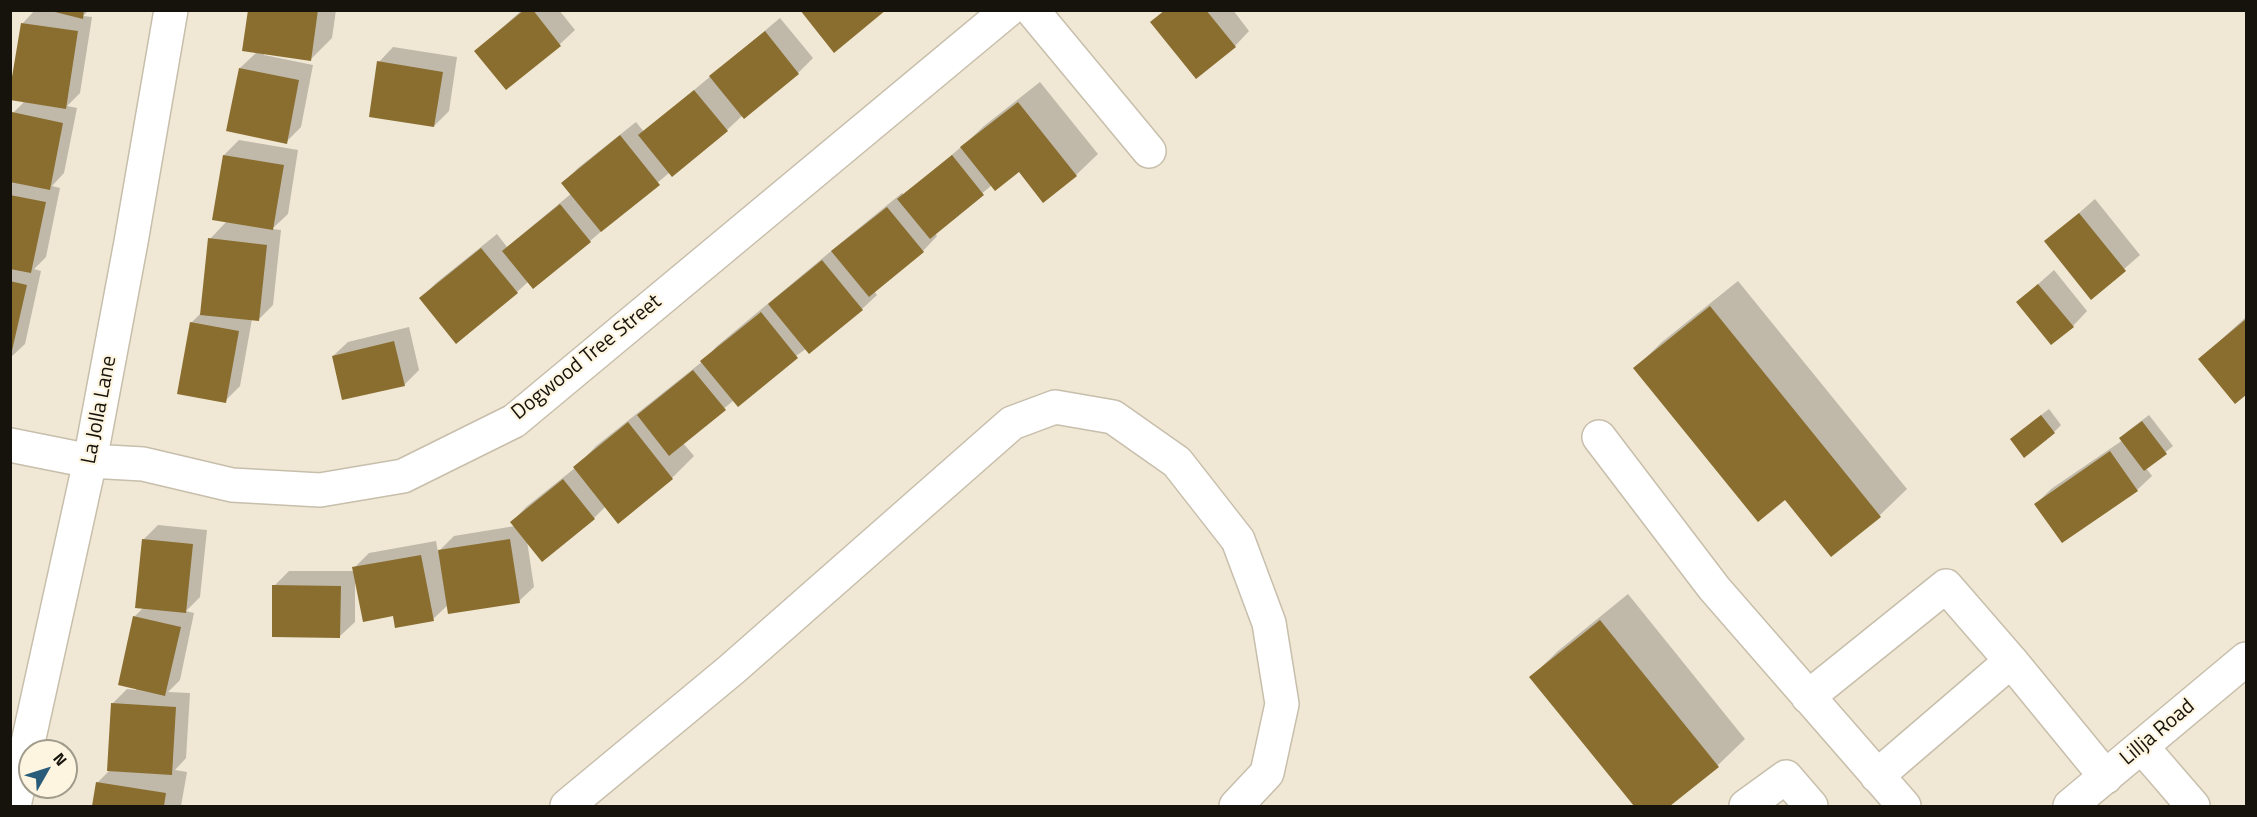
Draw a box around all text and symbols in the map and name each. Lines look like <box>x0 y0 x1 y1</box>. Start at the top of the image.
street label: Dogwood Tree Street <box>507 290 667 426</box>
street label: La Jolla Lane <box>77 354 123 466</box>
street label: Lillja Road <box>2116 695 2200 771</box>
north arrow <box>18 739 78 799</box>
text: N <box>48 747 73 771</box>

